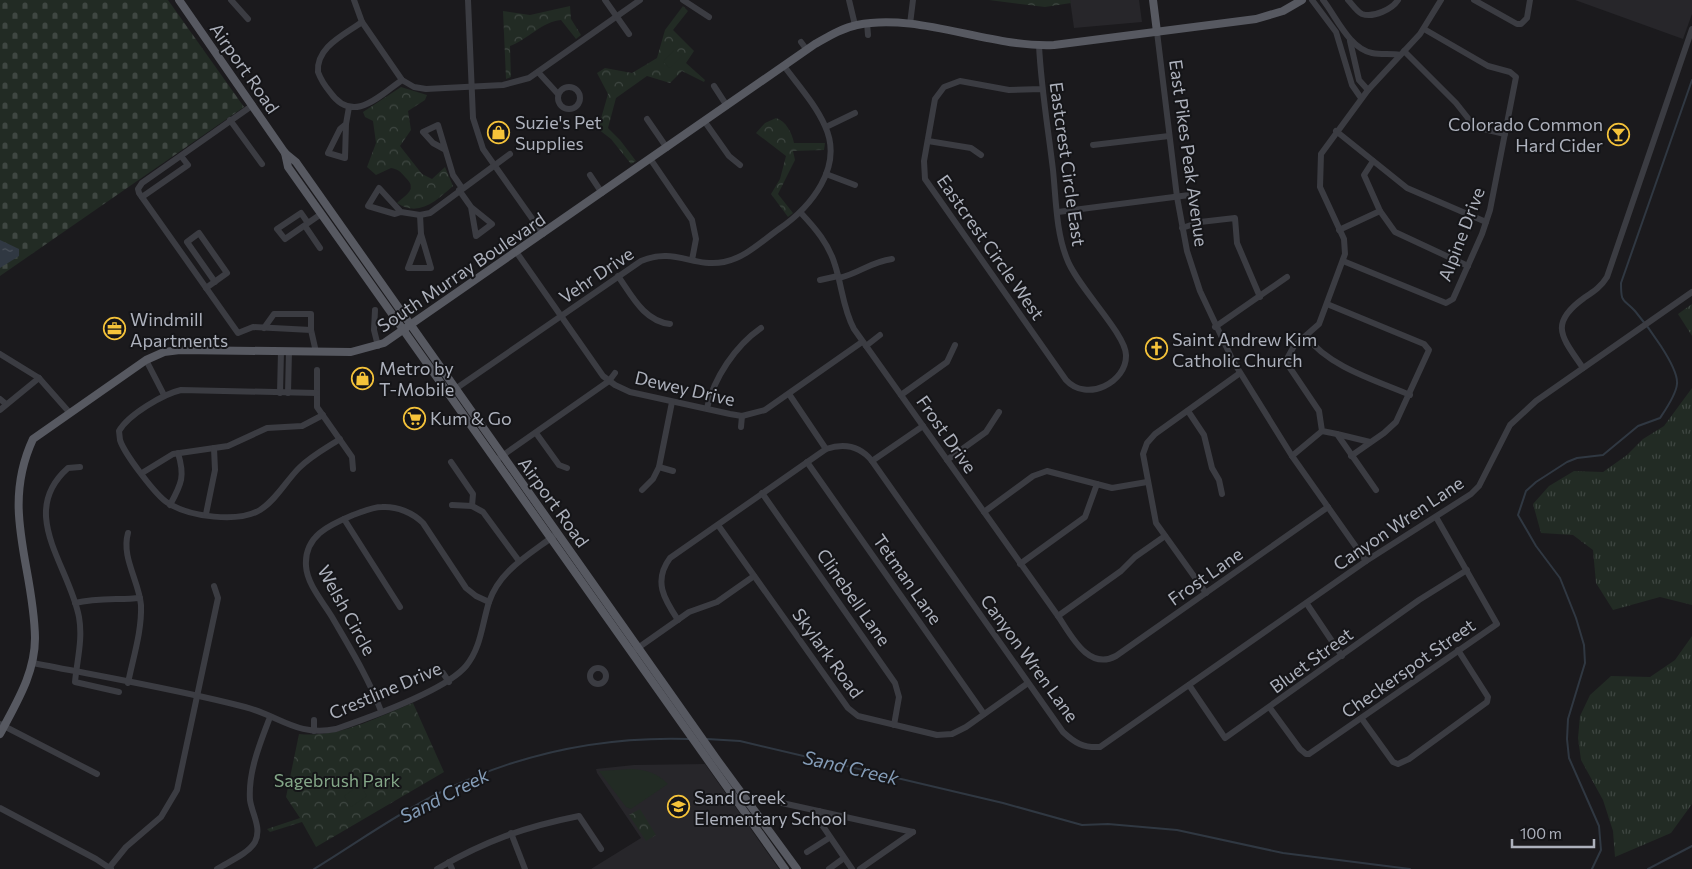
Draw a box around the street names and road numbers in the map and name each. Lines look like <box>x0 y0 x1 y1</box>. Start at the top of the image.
street label: Airport Road <box>206 18 284 118</box>
street label: East Pikes Peak Avenue <box>1165 58 1213 248</box>
street label: Eastcrest Circle East <box>1046 80 1090 248</box>
street label: Eastcrest Circle West <box>933 170 1049 324</box>
street label: Alpine Drive <box>1433 184 1489 284</box>
street label: South Murray Boulevard <box>373 208 549 336</box>
street label: Vehr Drive <box>555 242 637 308</box>
street label: Dewey Drive <box>633 366 737 410</box>
street label: Frost Drive <box>912 391 982 477</box>
street label: Airport Road <box>514 453 594 551</box>
street label: Canyon Wren Lane <box>1329 471 1467 575</box>
street label: Tetman Lane <box>869 530 947 628</box>
street label: Frost Lane <box>1163 542 1247 610</box>
street label: Clinebell Lane <box>812 544 896 650</box>
street label: Welsh Circle <box>313 561 381 659</box>
street label: Canyon Wren Lane <box>976 590 1084 726</box>
street label: Skylark Road <box>788 604 868 702</box>
street label: Checkerspot Street <box>1337 614 1479 722</box>
street label: Bluet Street <box>1265 623 1357 697</box>
street label: Crestline Drive <box>325 656 445 724</box>

